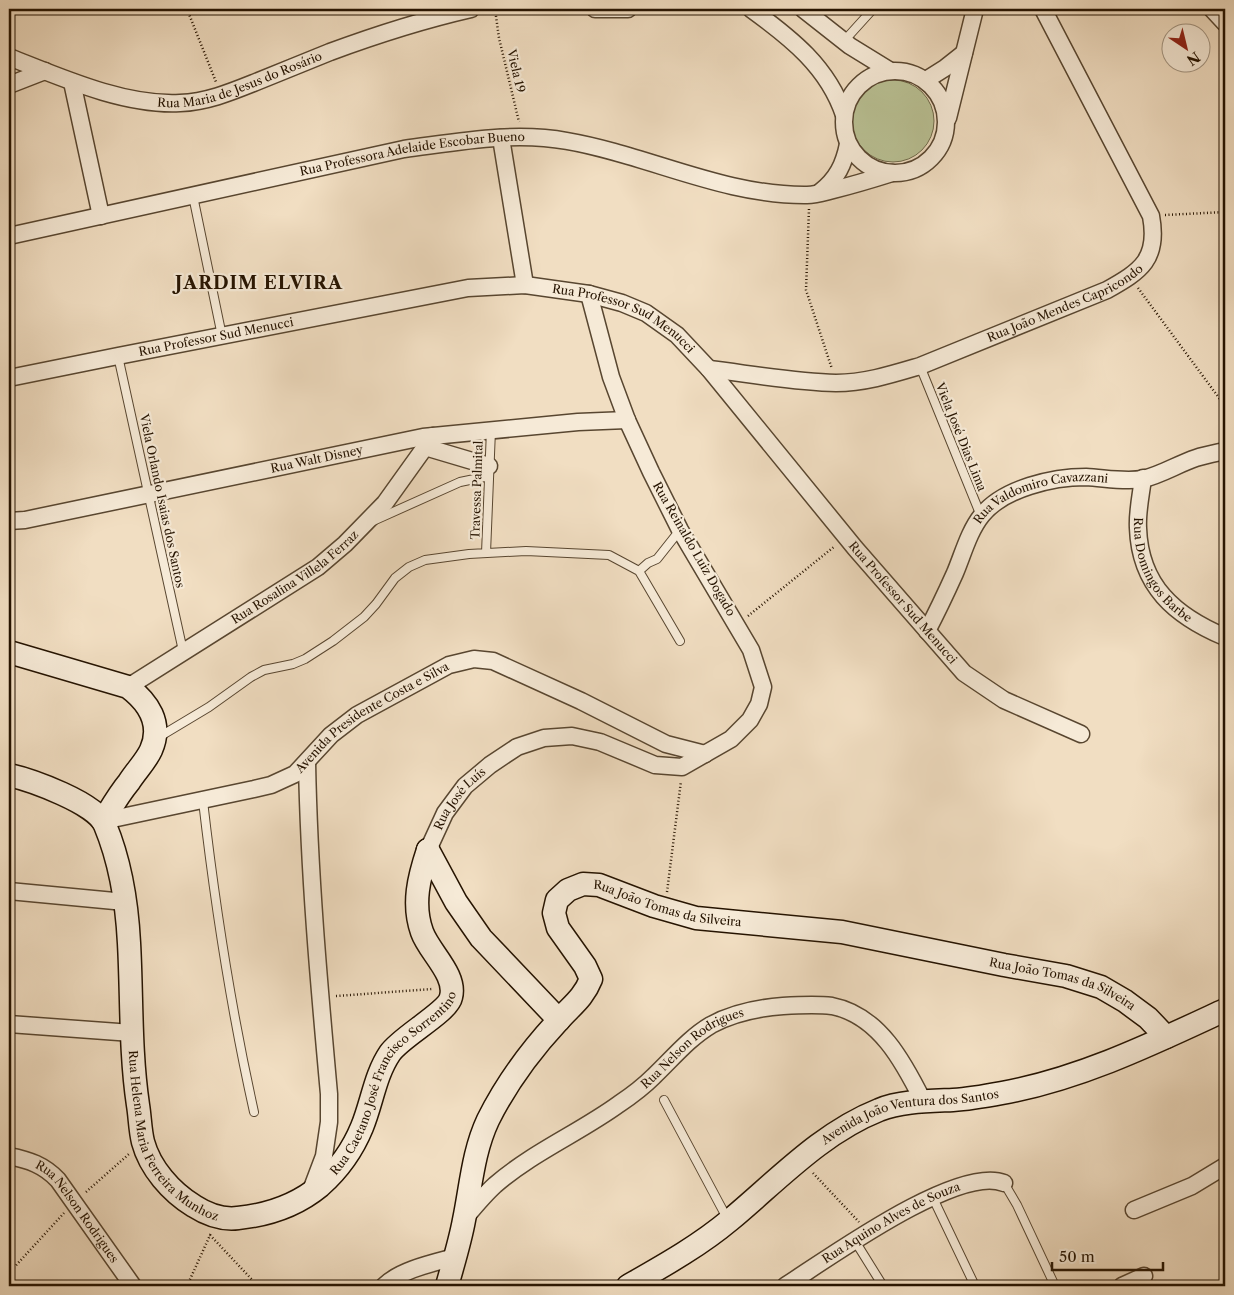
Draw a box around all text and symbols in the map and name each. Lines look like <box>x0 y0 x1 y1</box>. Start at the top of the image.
north arrow <box>1162 22 1212 72</box>
street label: Viela 19 <box>504 47 529 94</box>
street label: Rua Maria de Jesus do Rosário <box>157 48 324 110</box>
text: N <box>1183 48 1204 70</box>
street label: Rua Professora Adelaide Escobar Bueno <box>298 129 525 179</box>
street label: Rua João Mendes Capricondo <box>985 261 1146 345</box>
district label: JARDIM ELVIRA <box>172 272 343 294</box>
street label: Rua Professor Sud Menucci <box>551 281 698 356</box>
street label: Rua Professor Sud Menucci <box>137 314 295 359</box>
street label: Viela José Dias Lima <box>932 379 990 494</box>
street label: Viela Orlando Isaias dos Santos <box>136 412 188 589</box>
street label: Travessa Palmital <box>467 440 486 540</box>
street label: Rua Walt Disney <box>269 442 364 476</box>
street label: Rua Valdomiro Cavazzani <box>970 469 1109 526</box>
street label: Rua Reinaldo Luiz Dogado <box>650 479 739 619</box>
street label: Rua Domingos Barbe <box>1131 517 1195 625</box>
street label: Rua Rosalina Villela Ferraz <box>228 527 361 627</box>
street label: Rua Professor Sud Menucci <box>846 538 961 667</box>
street label: Avenida Presidente Costa e Silva <box>291 658 452 776</box>
street label: Rua José Luís <box>430 764 489 832</box>
street label: Rua João Tomas da Silveira <box>593 877 743 929</box>
street label: Rua João Tomas da Silveira <box>988 954 1139 1014</box>
street label: Rua Caetano José Francisco Sorrentino <box>327 990 459 1178</box>
street label: Rua Nelson Rodrigues <box>638 1005 745 1091</box>
street label: Rua Helena Maria Ferreira Munhoz <box>126 1050 220 1224</box>
street label: Avenida João Ventura dos Santos <box>817 1086 1000 1148</box>
street label: Rua Nelson Rodrigues <box>33 1157 122 1265</box>
street label: Rua Aquino Alves de Souza <box>819 1178 962 1266</box>
scale bar <box>1052 1240 1163 1272</box>
text: 50 m <box>1059 1247 1095 1266</box>

